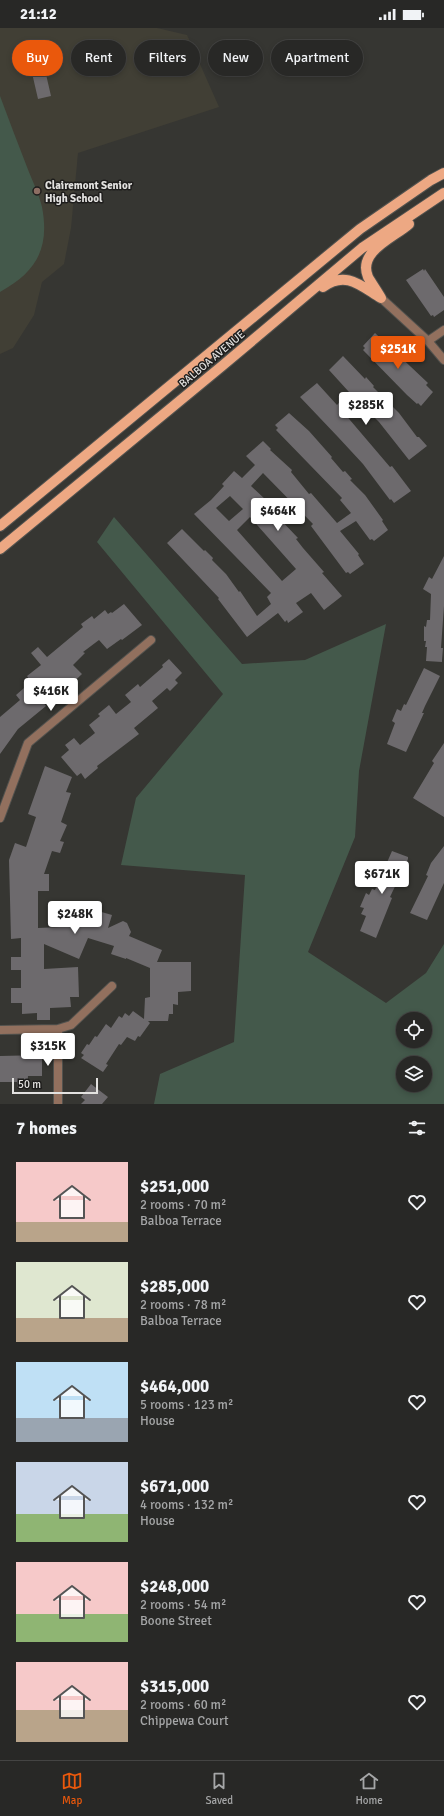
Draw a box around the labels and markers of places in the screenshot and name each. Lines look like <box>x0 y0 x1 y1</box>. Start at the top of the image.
place label: Clairemont Senior High School <box>45 179 133 205</box>
marker: Clairemont Senior High School <box>32 186 42 196</box>
pin: $251K <box>370 336 426 370</box>
pin: $285K <box>338 392 394 426</box>
pin: $464K <box>250 498 306 532</box>
pin: $416K <box>23 678 79 712</box>
pin: $671K <box>354 861 410 895</box>
pin: $248K <box>47 901 103 935</box>
pin: $315K <box>20 1033 76 1067</box>

